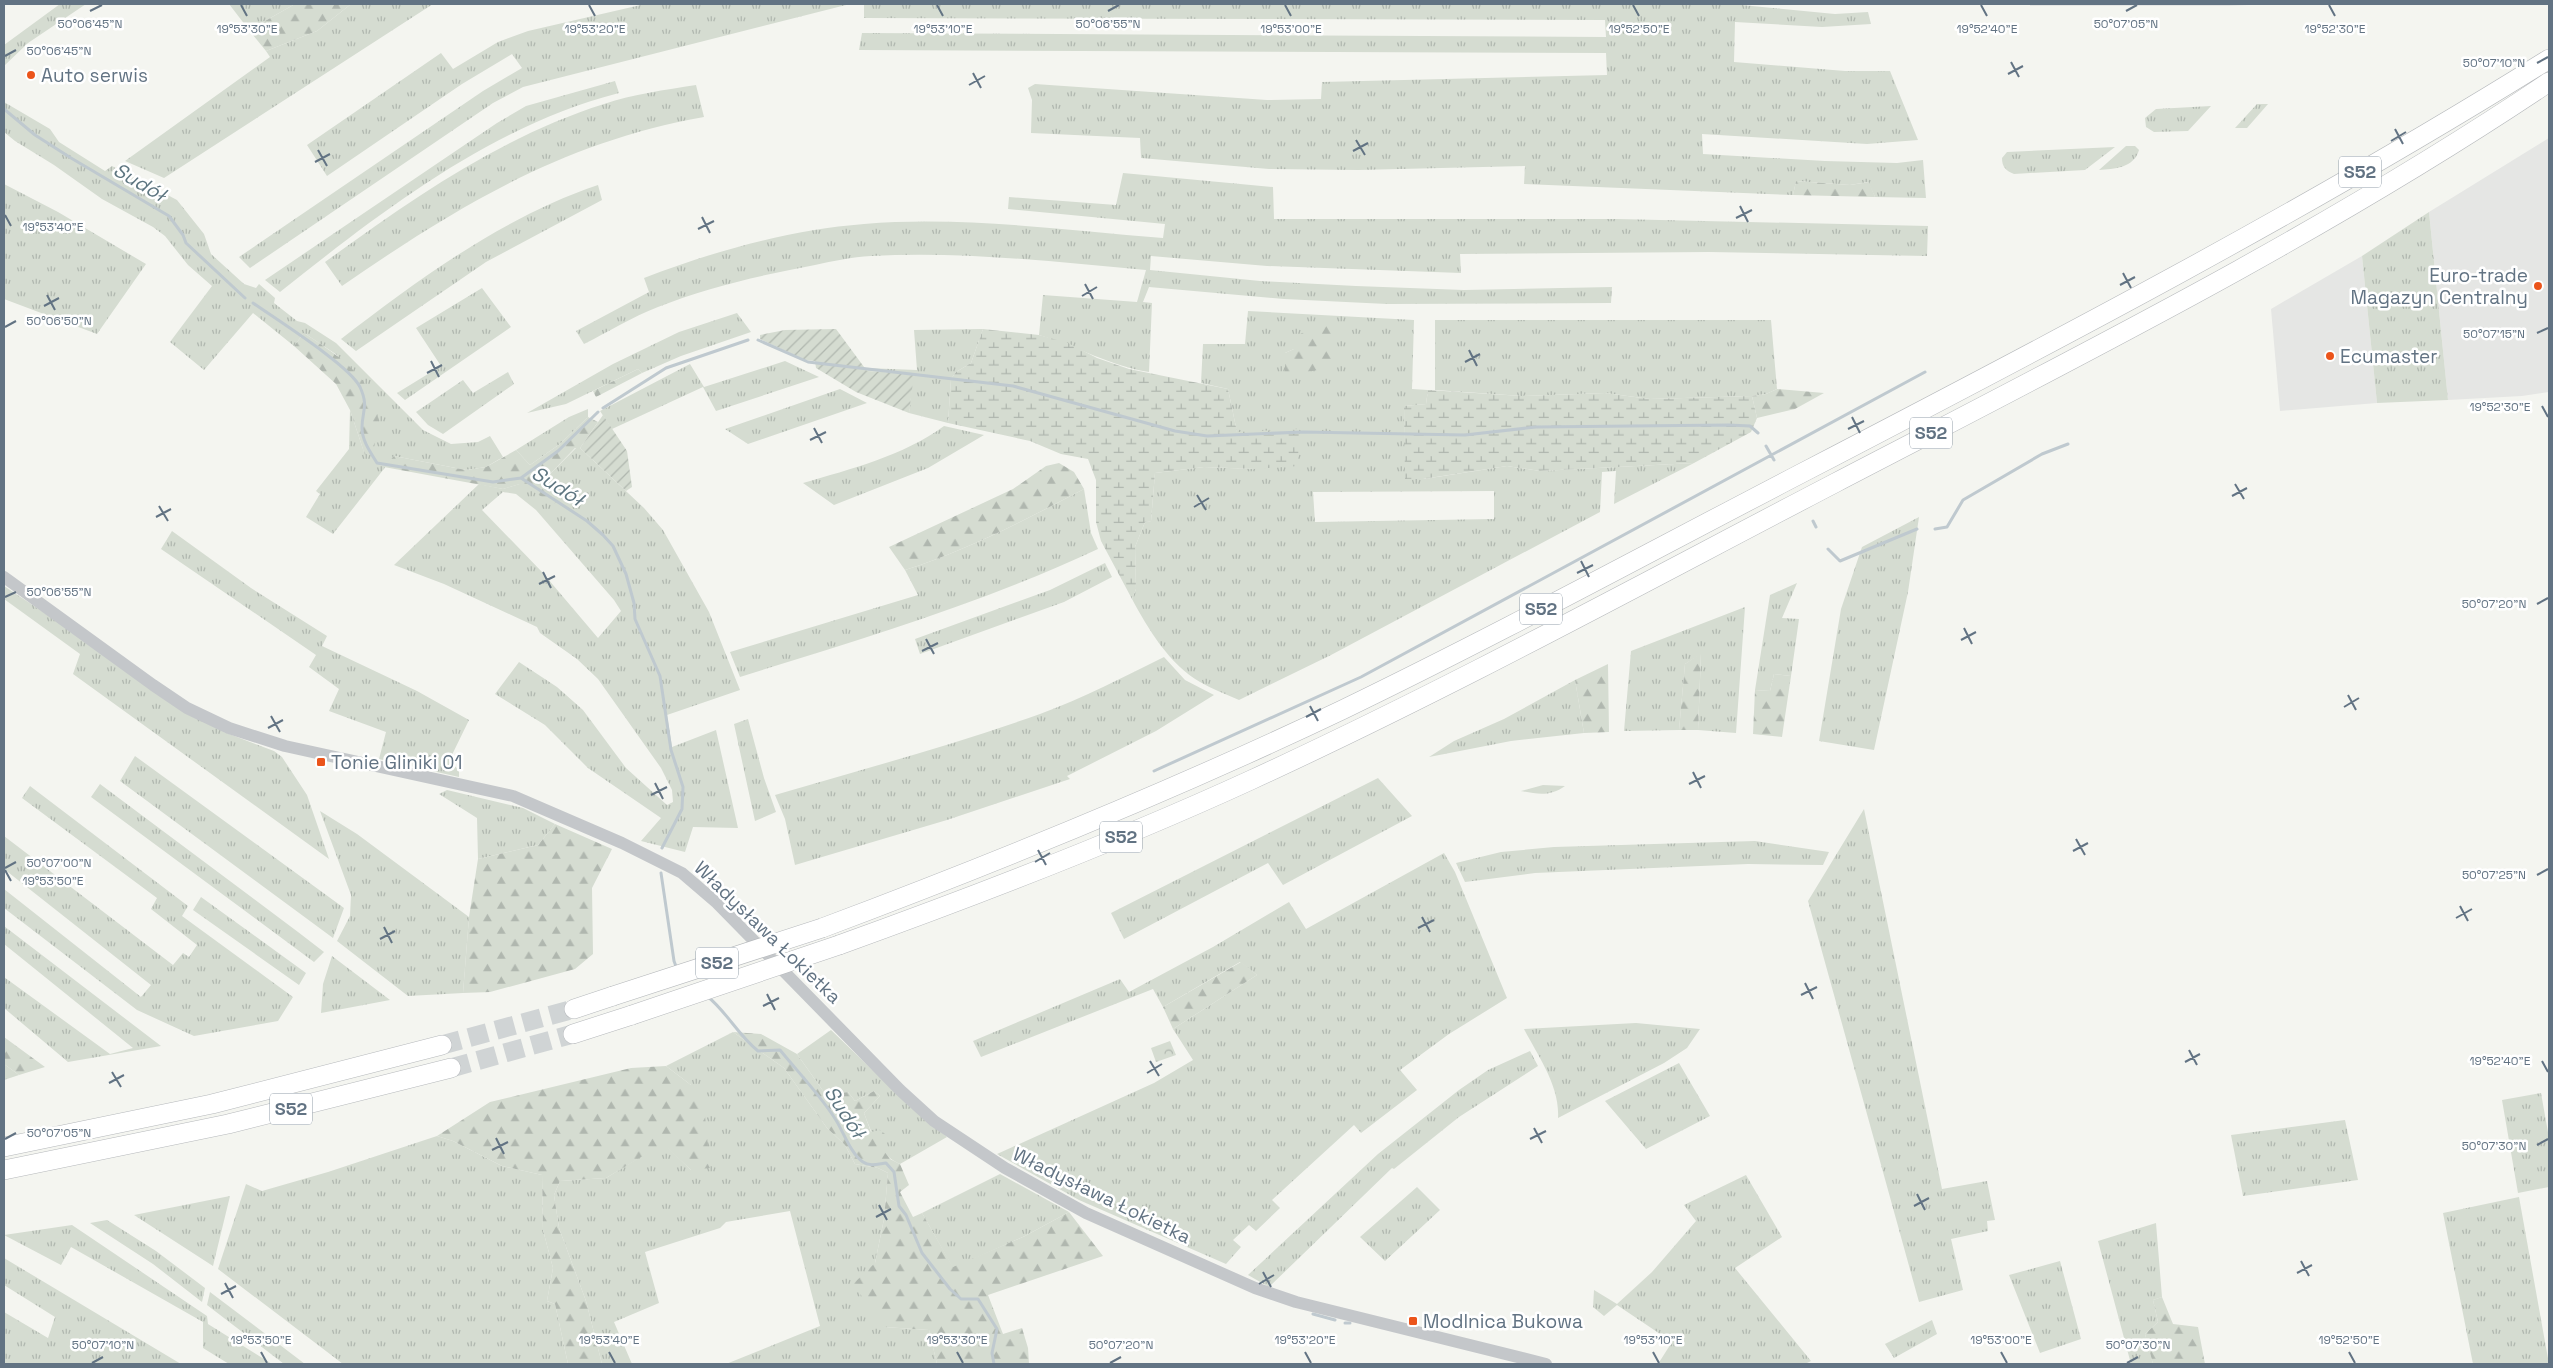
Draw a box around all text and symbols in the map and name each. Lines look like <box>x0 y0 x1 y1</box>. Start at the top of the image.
text: 50°06'45"N <box>58 16 122 32</box>
text: 50°06'55"N <box>1076 16 1140 32</box>
text: 50°07'05"N <box>2094 16 2158 32</box>
text: 19°53'30"E <box>216 21 278 37</box>
text: 19°53'20"E <box>564 21 626 37</box>
text: 19°53'10"E <box>914 21 973 37</box>
text: 19°53'00"E <box>1260 21 1322 37</box>
text: 19°52'50"E <box>1608 21 1670 37</box>
text: 19°52'40"E <box>1957 21 2018 37</box>
text: 19°52'30"E <box>2304 21 2366 37</box>
text: 50°06'45"N <box>27 43 91 59</box>
text: 50°07'10"N <box>2463 55 2525 71</box>
place label: Auto serwis <box>41 63 148 88</box>
marker: Auto serwis <box>25 69 37 81</box>
water label: Sudół <box>109 156 173 208</box>
road number: S52 <box>2339 156 2381 188</box>
text: 19°53'40"E <box>23 219 84 235</box>
place label: Euro-trade Magazyn Centralny <box>2351 263 2528 310</box>
marker: Euro-trade Magazyn Centralny <box>2532 280 2544 292</box>
text: 50°06'50"N <box>26 313 92 329</box>
text: 50°07'15"N <box>2463 326 2525 342</box>
place label: Ecumaster <box>2340 344 2437 369</box>
marker: Ecumaster <box>2324 350 2336 362</box>
text: 19°52'30"E <box>2469 399 2531 415</box>
road number: S52 <box>1910 418 1952 448</box>
water label: Sudół <box>527 460 590 513</box>
text: 50°06'55"N <box>27 584 91 600</box>
road number: S52 <box>1520 594 1562 624</box>
text: 50°07'20"N <box>2462 596 2526 612</box>
place label: Tonie Gliniki 01 <box>331 750 462 775</box>
marker: Tonie Gliniki 01 <box>315 756 327 768</box>
road number: S52 <box>1100 822 1142 852</box>
text: 50°07'00"N <box>26 855 92 871</box>
street label: Władysława Łokietka <box>689 856 847 1009</box>
text: 50°07'25"N <box>2462 867 2526 883</box>
text: 19°53'50"E <box>22 873 84 889</box>
road number: S52 <box>696 948 738 978</box>
text: 19°52'40"E <box>2470 1053 2531 1069</box>
water label: Sudół <box>819 1081 872 1144</box>
road number: S52 <box>270 1094 312 1124</box>
text: 50°07'05"N <box>27 1125 91 1141</box>
text: 50°07'30"N <box>2462 1138 2526 1154</box>
street label: Władysława Łokietka <box>1009 1141 1195 1249</box>
place label: Modlnica Bukowa <box>1423 1309 1583 1334</box>
marker: Modlnica Bukowa <box>1407 1315 1419 1327</box>
text: 19°53'50"E <box>230 1332 292 1348</box>
text: 19°53'40"E <box>579 1332 640 1348</box>
text: 19°53'30"E <box>926 1332 988 1348</box>
text: 19°53'20"E <box>1274 1332 1336 1348</box>
text: 19°53'10"E <box>1624 1332 1683 1348</box>
text: 19°53'00"E <box>1970 1332 2032 1348</box>
text: 19°52'50"E <box>2318 1332 2380 1348</box>
text: 50°07'10"N <box>72 1337 134 1353</box>
text: 50°07'20"N <box>1089 1337 1153 1353</box>
text: 50°07'30"N <box>2106 1337 2170 1353</box>

